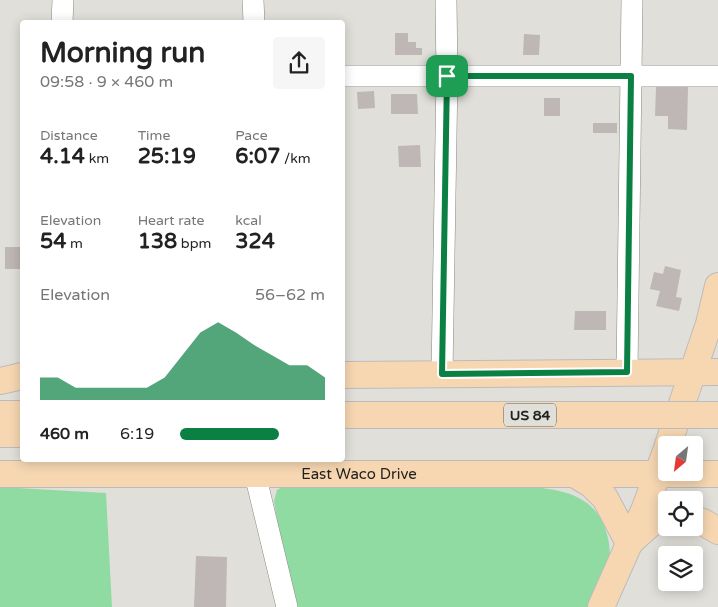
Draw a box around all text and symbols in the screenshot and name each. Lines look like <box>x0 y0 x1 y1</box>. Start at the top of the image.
text: Morning run <box>40 36 205 70</box>
button: share <box>273 37 325 89</box>
pin <box>426 55 468 97</box>
icon: arrive <box>433 62 461 90</box>
text: 09:58 · 9 × 460 m <box>40 72 173 92</box>
text: Distance <box>40 127 98 144</box>
text: Time <box>138 127 170 144</box>
text: Pace <box>235 127 268 144</box>
text: 4.14 <box>40 144 85 169</box>
text: 25:19 <box>138 144 196 169</box>
text: 6:07 <box>235 144 280 169</box>
text: km <box>85 150 109 167</box>
text: /km <box>280 150 311 167</box>
text: Elevation <box>40 212 101 229</box>
text: Heart rate <box>138 212 204 229</box>
text: kcal <box>235 212 262 229</box>
text: 54 <box>40 229 66 254</box>
text: 138 <box>138 229 177 254</box>
text: 324 <box>235 229 275 254</box>
text: m <box>66 235 83 252</box>
text: bpm <box>177 235 211 252</box>
text: Elevation <box>40 285 110 305</box>
text: 56–62 m <box>255 285 325 305</box>
road number: US 84 <box>504 404 556 426</box>
text: 460 m <box>40 424 89 444</box>
text: 6:19 <box>120 424 154 444</box>
north arrow <box>658 436 702 481</box>
map controls <box>658 436 703 591</box>
street label: East Waco Drive <box>301 465 417 483</box>
button: locate <box>658 491 703 536</box>
button: layers <box>658 546 703 591</box>

